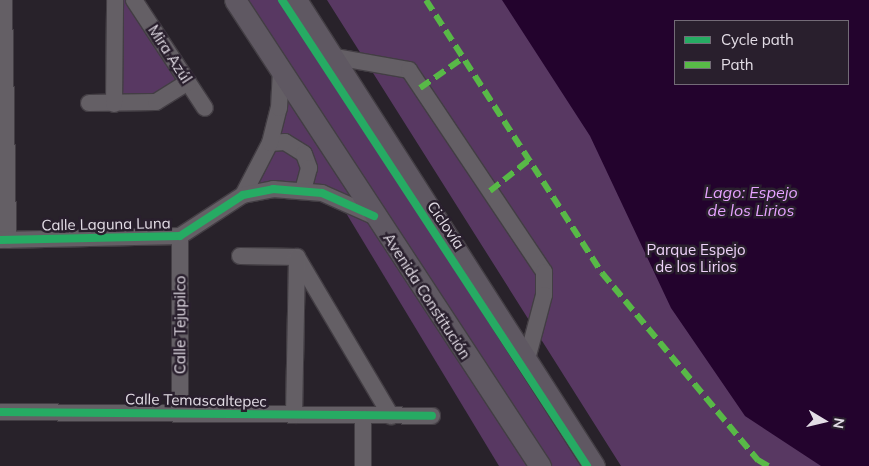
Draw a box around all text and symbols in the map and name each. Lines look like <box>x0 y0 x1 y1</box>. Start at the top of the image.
legend <box>674 20 849 85</box>
street label: Mira Azúl <box>145 22 195 86</box>
text: Cycle path <box>721 30 794 49</box>
text: Path <box>721 55 753 74</box>
water label: Lago: Espejo de los Lirios <box>704 182 798 220</box>
street label: Ciclovía <box>423 198 469 252</box>
street label: Calle Laguna Luna <box>41 214 171 234</box>
street label: Avenida Constitución <box>380 230 474 362</box>
park label: Parque Espejo de los Lirios <box>647 240 745 275</box>
street label: Calle Tejupilco <box>171 276 189 374</box>
street label: Calle Temascaltepec <box>125 390 267 410</box>
north arrow <box>799 396 849 446</box>
text: N <box>829 417 849 430</box>

